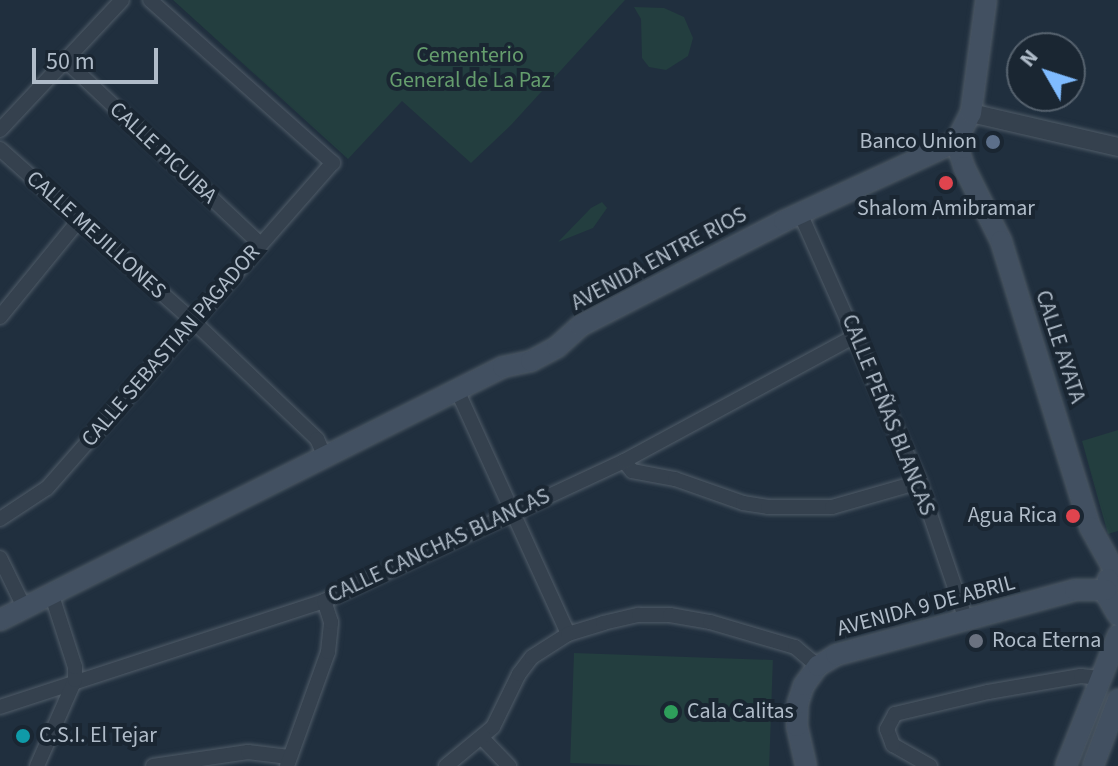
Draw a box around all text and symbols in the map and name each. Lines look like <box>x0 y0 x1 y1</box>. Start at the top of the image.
scale bar <box>36 32 162 82</box>
north arrow <box>1006 32 1086 112</box>
park label: Cementerio General de La Paz <box>389 42 551 94</box>
text: N <box>1012 42 1046 74</box>
text: 50 m <box>46 44 95 79</box>
street label: CALLE PICUIBA <box>104 97 222 209</box>
place label: Banco Union <box>859 129 977 155</box>
marker: Banco Union <box>984 133 1002 151</box>
street label: CALLE MEJILLONES <box>21 165 171 305</box>
marker: Shalom Amibramar <box>937 174 955 192</box>
place label: Shalom Amibramar <box>857 196 1035 222</box>
street label: AVENIDA ENTRE RIOS <box>567 202 751 316</box>
street label: CALLE SEBASTIAN PAGADOR <box>76 240 266 452</box>
street label: CALLE AYATA <box>1029 287 1091 407</box>
street label: CALLE PEÑAS BLANCAS <box>836 311 940 519</box>
street label: CALLE CANCHAS BLANCAS <box>324 483 554 609</box>
place label: Agua Rica <box>968 503 1057 529</box>
marker: Agua Rica <box>1064 507 1082 525</box>
street label: AVENIDA 9 DE ABRIL <box>834 570 1018 642</box>
place label: Roca Eterna <box>992 628 1101 654</box>
marker: Roca Eterna <box>967 632 985 650</box>
place label: Cala Calitas <box>687 699 794 725</box>
marker: Cala Calitas <box>662 703 680 721</box>
place label: C.S.I. El Tejar <box>39 723 157 749</box>
marker: C.S.I. El Tejar <box>14 727 32 745</box>

